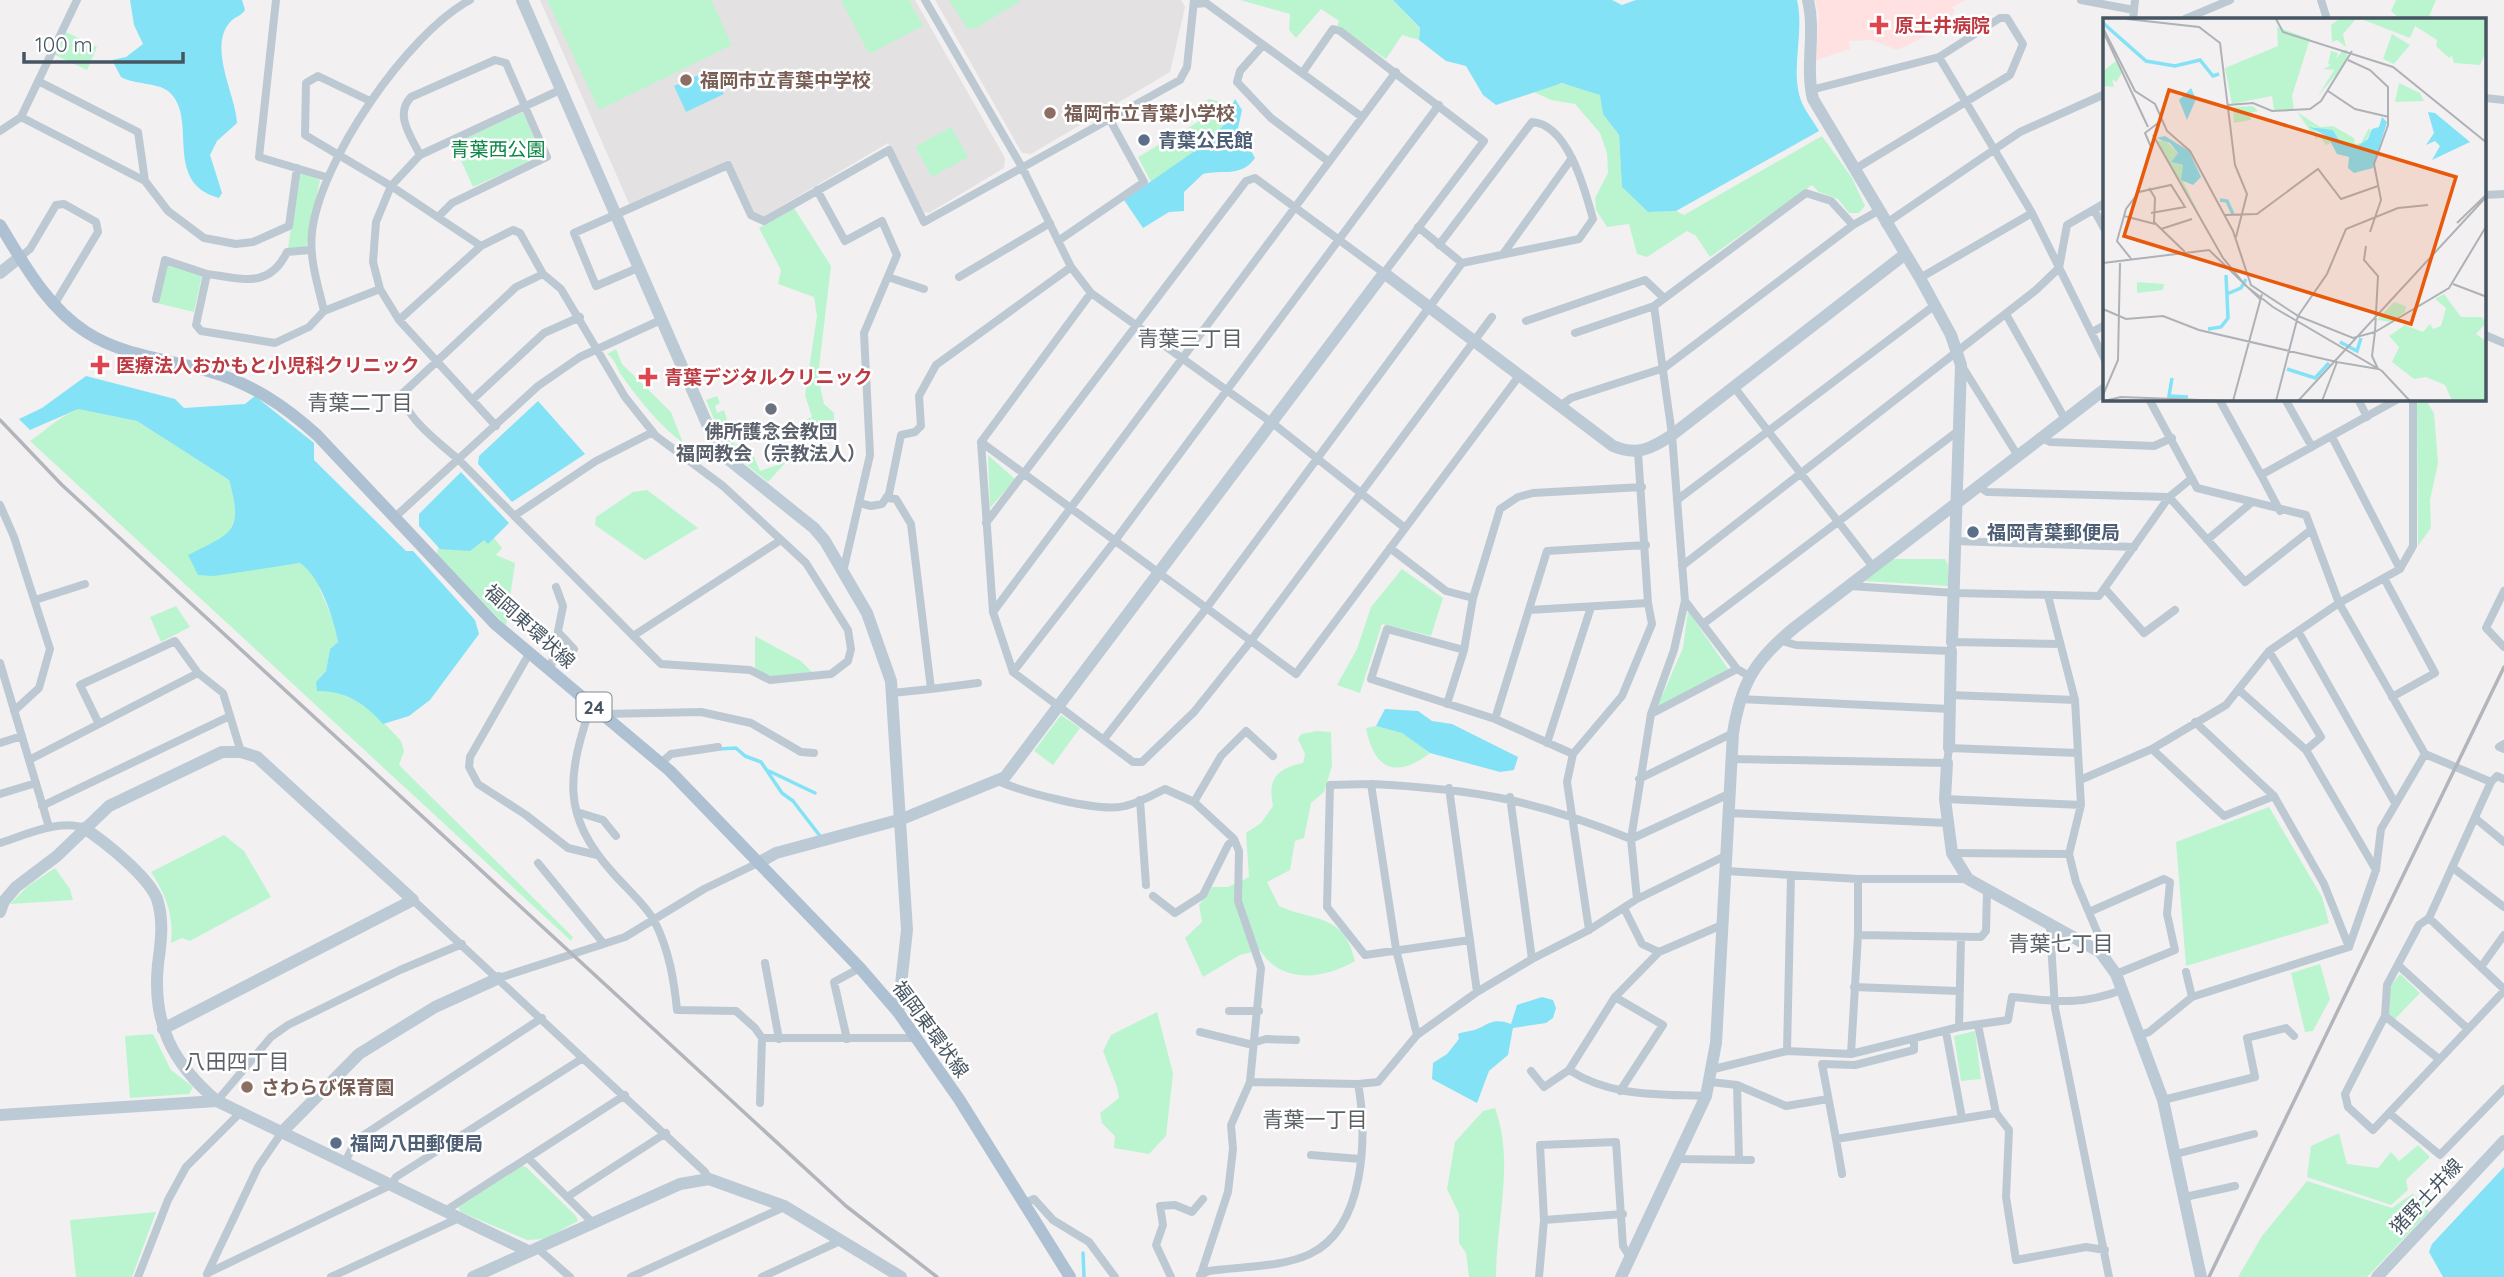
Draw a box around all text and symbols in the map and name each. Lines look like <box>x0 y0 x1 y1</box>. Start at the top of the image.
place label: 原土井病院 <box>1895 13 1990 37</box>
marker: 原土井病院 <box>1869 15 1889 35</box>
inset map <box>2103 18 2486 401</box>
scale bar <box>24 21 184 65</box>
text: 100 m <box>35 31 93 57</box>
place label: 福岡市立青葉中学校 <box>700 68 871 92</box>
marker: 福岡市立青葉中学校 <box>678 72 694 88</box>
place label: 福岡市立青葉小学校 <box>1064 101 1235 125</box>
marker: 福岡市立青葉小学校 <box>1042 105 1058 121</box>
place label: 青葉公民館 <box>1158 128 1253 152</box>
marker: 青葉公民館 <box>1136 132 1152 148</box>
park label: 青葉西公園 <box>450 137 546 161</box>
district label: 青葉三丁目 <box>1138 325 1243 351</box>
place label: 医療法人おかもと小児科クリニック <box>116 353 420 377</box>
marker: 医療法人おかもと小児科クリニック <box>90 355 110 375</box>
place label: 青葉デジタルクリニック <box>664 365 873 389</box>
marker: 青葉デジタルクリニック <box>638 367 658 387</box>
district label: 青葉二丁目 <box>308 389 413 415</box>
marker: 佛所護念会教団 福岡教会（宗教法人） <box>763 401 779 417</box>
place label: 佛所護念会教団 福岡教会（宗教法人） <box>676 419 866 465</box>
place label: 福岡青葉郵便局 <box>1987 520 2120 544</box>
marker: 福岡青葉郵便局 <box>1965 524 1981 540</box>
street label: 福岡東環状線 <box>480 579 580 673</box>
road number: 24 <box>576 692 612 722</box>
district label: 青葉七丁目 <box>2009 930 2114 956</box>
street label: 福岡東環状線 <box>888 976 974 1082</box>
district label: 八田四丁目 <box>185 1048 290 1074</box>
place label: さわらび保育園 <box>261 1075 394 1099</box>
marker: さわらび保育園 <box>239 1079 255 1095</box>
district label: 青葉一丁目 <box>1263 1106 1368 1132</box>
place label: 福岡八田郵便局 <box>350 1131 483 1155</box>
marker: 福岡八田郵便局 <box>328 1135 344 1151</box>
street label: 猪野土井線 <box>2385 1153 2467 1239</box>

